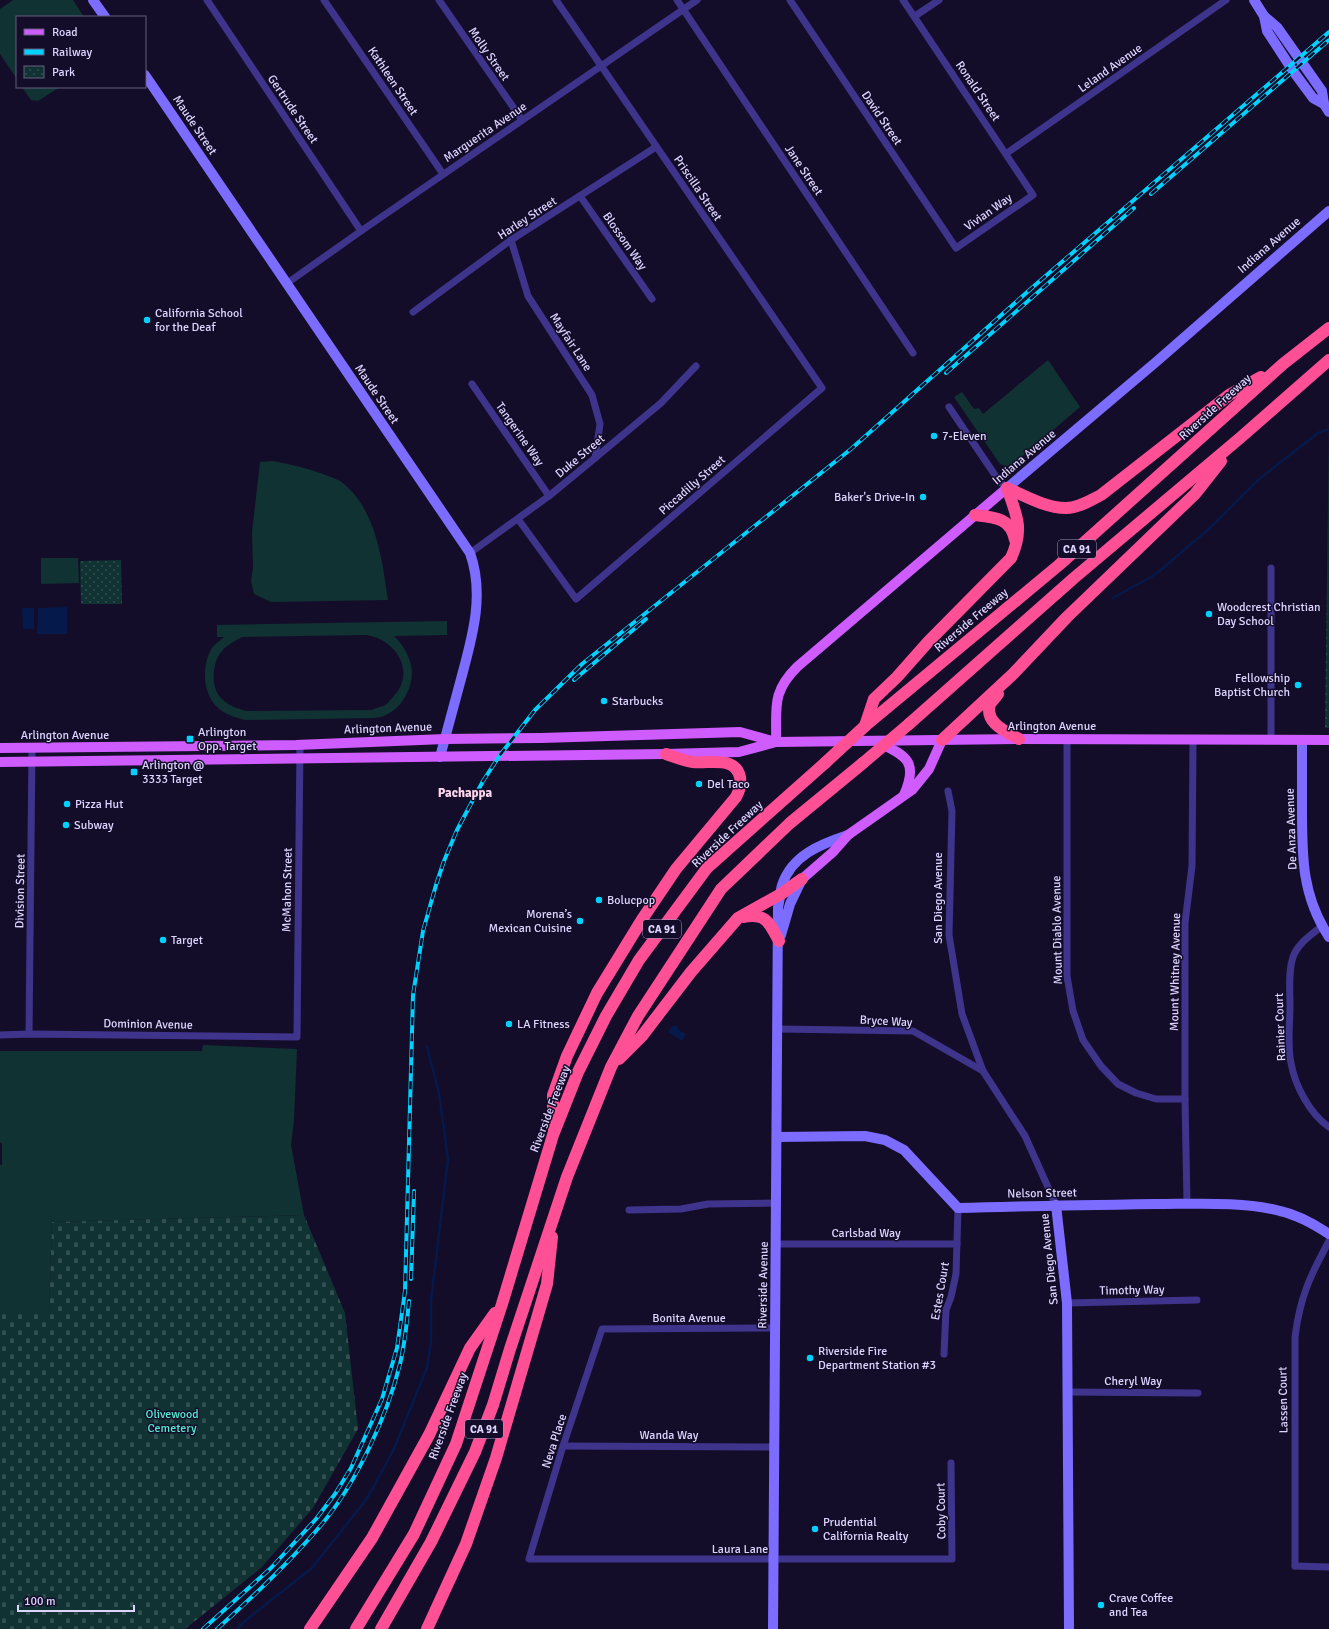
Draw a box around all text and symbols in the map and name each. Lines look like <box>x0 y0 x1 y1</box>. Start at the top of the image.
legend <box>16 16 146 88</box>
text: Road <box>52 25 78 40</box>
street label: Molly Street <box>465 25 513 84</box>
street label: Leland Avenue <box>1075 41 1145 96</box>
street label: Kathleen Street <box>364 44 421 119</box>
text: Railway <box>52 45 92 60</box>
street label: Ronald Street <box>952 58 1003 124</box>
text: Park <box>52 65 75 80</box>
street label: Gertrude Street <box>264 72 321 147</box>
street label: David Street <box>858 88 905 148</box>
street label: Maude Street <box>169 93 220 158</box>
street label: Marguerita Avenue <box>441 99 530 166</box>
street label: Jane Street <box>781 142 826 198</box>
street label: Priscilla Street <box>670 153 725 224</box>
street label: Vivian Way <box>961 190 1015 234</box>
street label: Harley Street <box>495 194 560 243</box>
street label: Blossom Way <box>599 209 650 273</box>
street label: Indiana Avenue <box>1235 214 1304 277</box>
place label: California School for the Deaf <box>155 306 243 335</box>
street label: Mayfair Lane <box>546 310 595 374</box>
marker: California School for the Deaf <box>142 315 152 325</box>
street label: Maude Street <box>351 362 402 427</box>
street label: Riverside Freeway <box>1176 371 1255 444</box>
street label: Tangerine Way <box>492 400 547 469</box>
street label: Indiana Avenue <box>989 426 1059 488</box>
place label: 7-Eleven <box>942 429 987 444</box>
street label: Duke Street <box>553 431 608 481</box>
marker: 7-Eleven <box>929 431 939 441</box>
street label: Piccadilly Street <box>656 452 729 518</box>
place label: Baker's Drive-In <box>834 490 915 505</box>
marker: Baker's Drive-In <box>918 492 928 502</box>
road number: CA 91 <box>1058 540 1096 558</box>
street label: Riverside Freeway <box>931 585 1012 656</box>
place label: Woodcrest Christian Day School <box>1217 600 1321 629</box>
marker: Woodcrest Christian Day School <box>1204 609 1214 619</box>
place label: Fellowship Baptist Church <box>1214 671 1290 700</box>
marker: Fellowship Baptist Church <box>1293 680 1303 690</box>
place label: Starbucks <box>612 694 663 709</box>
marker: Starbucks <box>599 696 609 706</box>
street label: Arlington Avenue <box>344 719 432 738</box>
street label: Arlington Avenue <box>1008 719 1096 734</box>
place label: Arlington Opp. Target <box>198 725 256 754</box>
street label: Arlington Avenue <box>21 728 109 743</box>
marker: Arlington Opp. Target <box>185 734 195 744</box>
place label: Arlington @ 3333 Target <box>142 758 204 787</box>
marker: Arlington @ 3333 Target <box>129 767 139 777</box>
place label: Del Taco <box>707 777 750 792</box>
marker: Del Taco <box>694 779 704 789</box>
district label: Pachappa <box>438 785 493 801</box>
street label: De Anza Avenue <box>1283 788 1300 870</box>
place label: Pizza Hut <box>75 797 123 812</box>
street label: Riverside Freeway <box>689 797 766 871</box>
marker: Pizza Hut <box>62 799 72 809</box>
place label: Subway <box>74 818 114 833</box>
marker: Subway <box>61 820 71 830</box>
street label: McMahon Street <box>279 848 296 932</box>
street label: San Diego Avenue <box>931 852 946 944</box>
street label: Division Street <box>12 854 29 928</box>
street label: Mount Diablo Avenue <box>1049 875 1066 985</box>
place label: Bolucpop <box>607 893 655 908</box>
marker: Bolucpop <box>594 895 604 905</box>
place label: Morena’s Mexican Cuisine <box>489 907 572 936</box>
street label: Mount Whitney Avenue <box>1167 913 1184 1031</box>
marker: Morena’s Mexican Cuisine <box>575 916 585 926</box>
road number: CA 91 <box>643 920 681 938</box>
place label: Target <box>171 933 203 948</box>
marker: Target <box>158 935 168 945</box>
street label: Rainier Court <box>1272 993 1289 1061</box>
street label: Bryce Way <box>859 1013 913 1030</box>
street label: Dominion Avenue <box>103 1016 193 1033</box>
place label: LA Fitness <box>517 1017 570 1032</box>
marker: LA Fitness <box>504 1019 514 1029</box>
street label: Riverside Freeway <box>527 1063 574 1155</box>
street label: Nelson Street <box>1007 1185 1077 1202</box>
street label: San Diego Avenue <box>1037 1213 1062 1305</box>
street label: Carlsbad Way <box>831 1226 901 1241</box>
street label: Riverside Avenue <box>755 1241 772 1329</box>
street label: Estes Court <box>928 1261 953 1321</box>
street label: Timothy Way <box>1099 1282 1165 1299</box>
street label: Bonita Avenue <box>652 1311 726 1326</box>
place label: Riverside Fire Department Station #3 <box>818 1344 936 1373</box>
marker: Riverside Fire Department Station #3 <box>805 1353 815 1363</box>
street label: Lassen Court <box>1275 1366 1292 1433</box>
street label: Riverside Freeway <box>426 1370 471 1462</box>
street label: Cheryl Way <box>1104 1374 1162 1389</box>
park label: Olivewood Cemetery <box>145 1407 199 1436</box>
street label: Neva Place <box>539 1412 570 1470</box>
road number: CA 91 <box>465 1420 503 1438</box>
street label: Wanda Way <box>640 1428 699 1443</box>
street label: Coby Court <box>934 1482 949 1540</box>
place label: Prudential California Realty <box>823 1515 909 1544</box>
marker: Prudential California Realty <box>810 1524 820 1534</box>
street label: Laura Lane <box>712 1542 768 1557</box>
scale bar <box>18 1587 134 1613</box>
place label: Crave Coffee and Tea <box>1109 1591 1173 1620</box>
text: 100 m <box>24 1594 56 1609</box>
marker: Crave Coffee and Tea <box>1096 1600 1106 1610</box>

